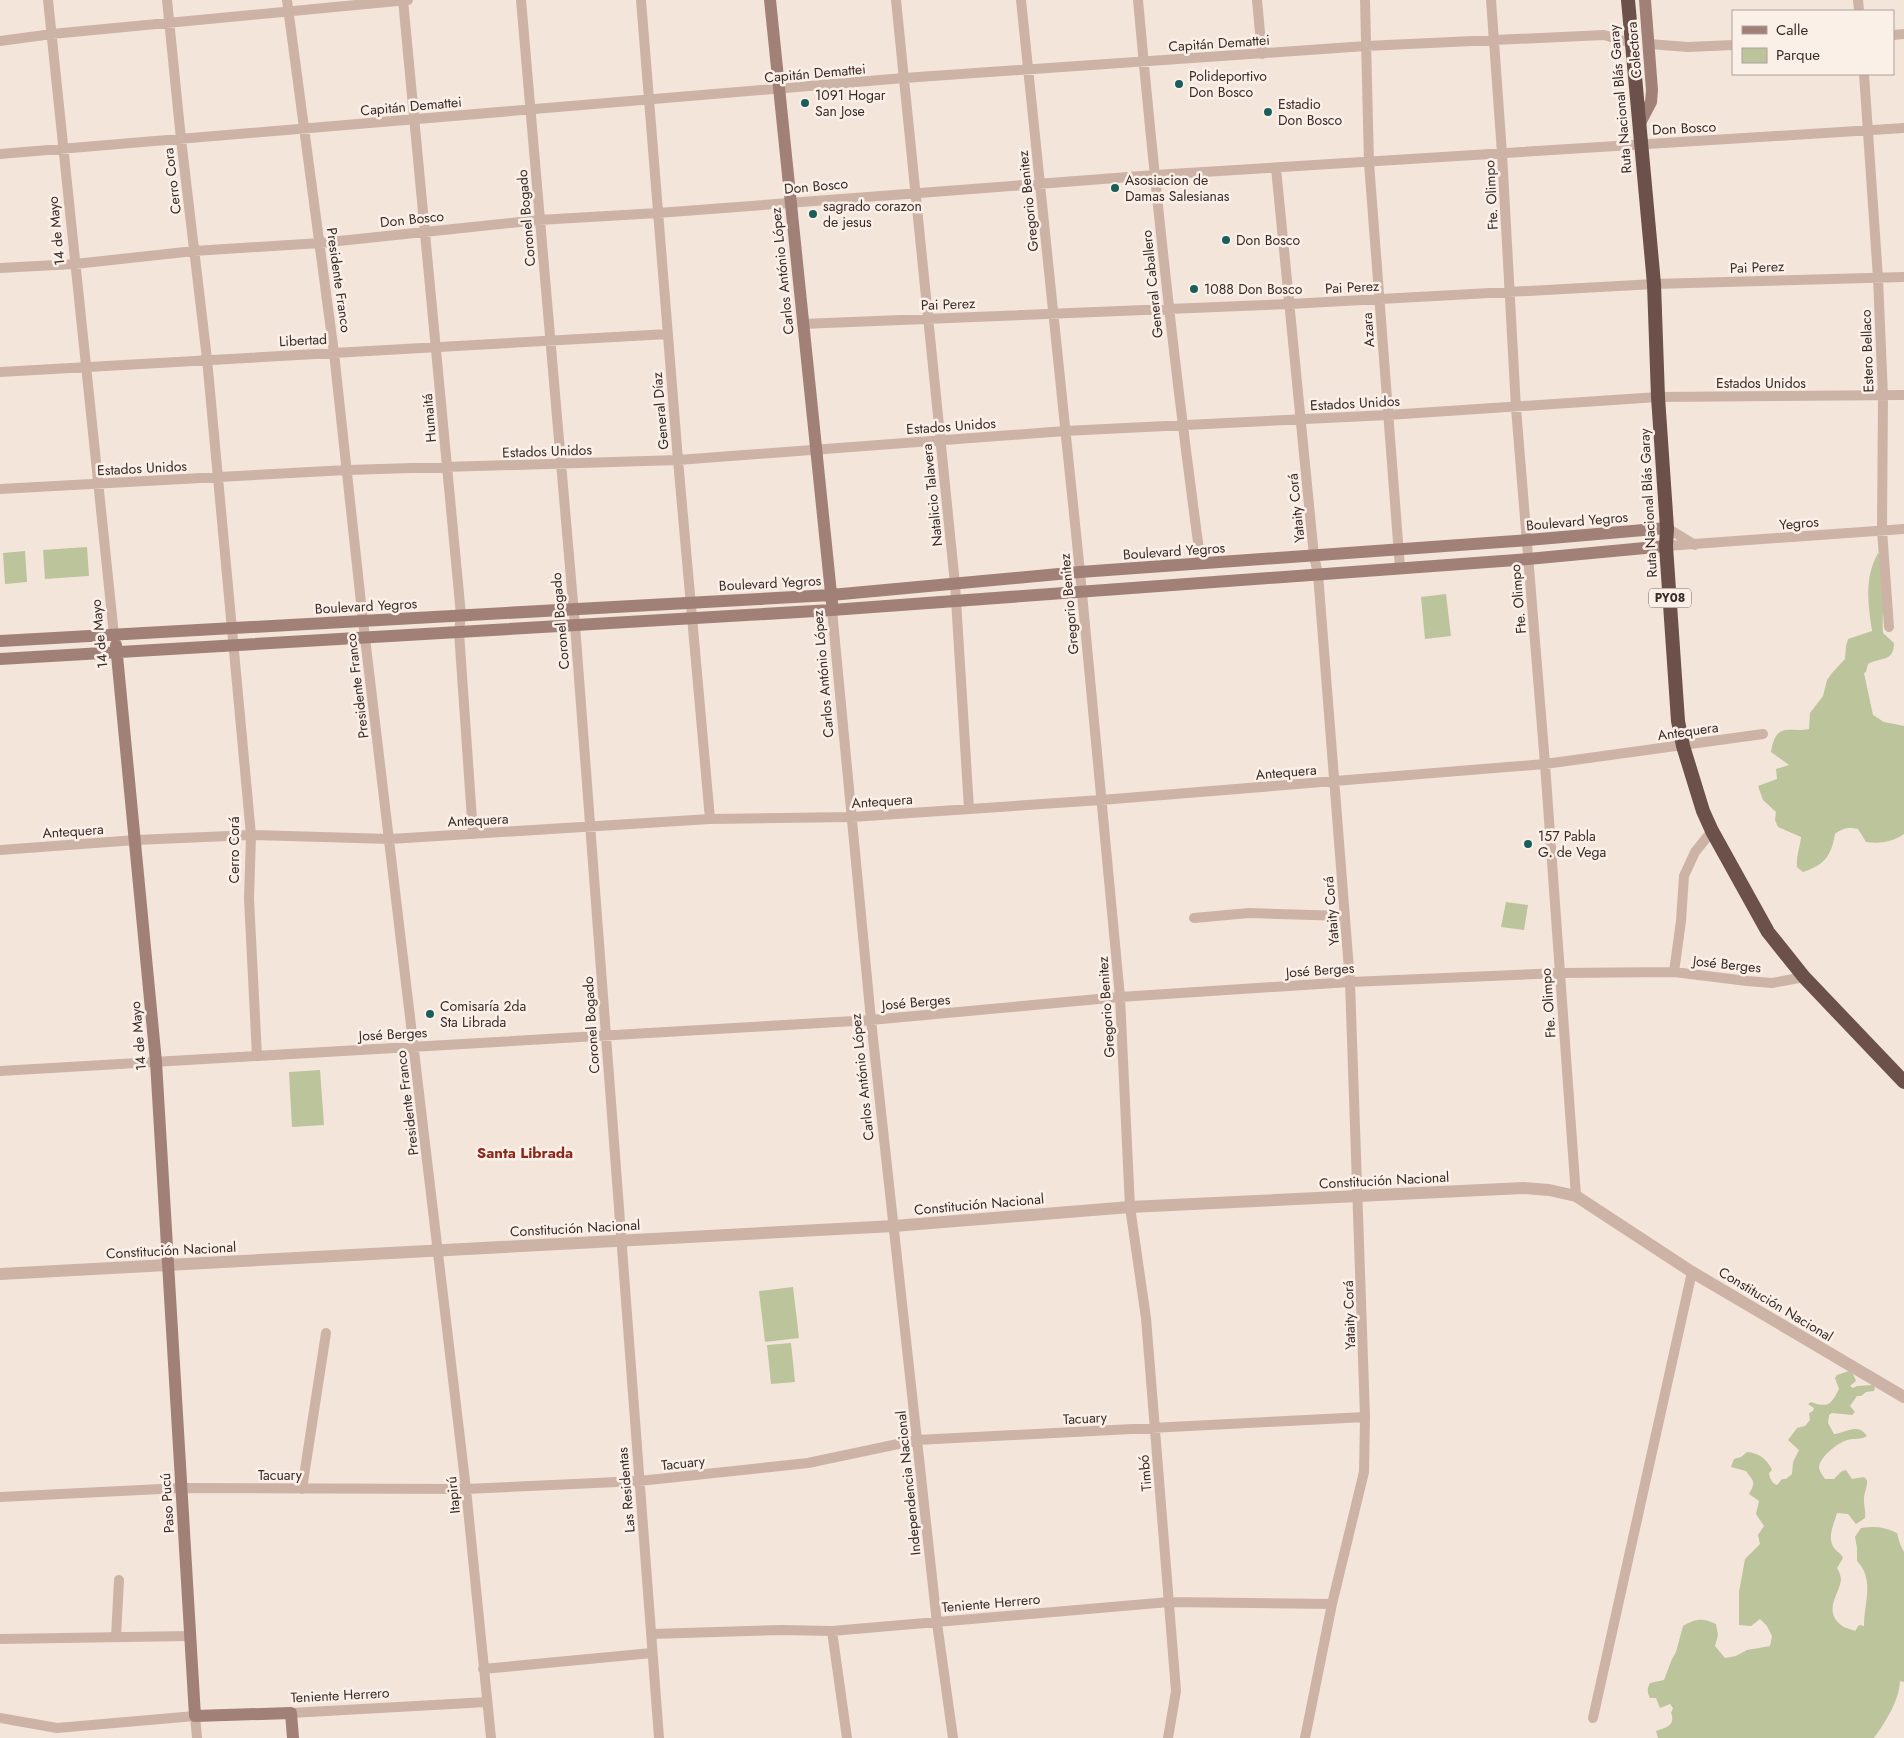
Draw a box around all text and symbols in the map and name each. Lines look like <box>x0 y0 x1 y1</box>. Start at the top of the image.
legend <box>1732 10 1894 75</box>
text: Calle <box>1776 19 1808 41</box>
street label: Colectora <box>1622 21 1646 79</box>
street label: Ruta Nacional Blás Garay <box>1603 23 1636 174</box>
street label: Capitán Demattei <box>1168 29 1270 57</box>
text: Parque <box>1776 44 1820 66</box>
street label: Capitán Demattei <box>764 59 866 87</box>
place label: Polideportivo Don Bosco <box>1189 66 1267 102</box>
marker: Polideportivo Don Bosco <box>1173 78 1185 90</box>
place label: 1091 Hogar San Jose <box>815 85 886 121</box>
street label: Capitán Demattei <box>360 92 462 120</box>
place label: Estadio Don Bosco <box>1278 94 1343 130</box>
marker: 1091 Hogar San Jose <box>799 97 811 109</box>
marker: Estadio Don Bosco <box>1262 106 1274 118</box>
street label: Don Bosco <box>1651 116 1717 140</box>
street label: Cerro Cora <box>158 147 186 215</box>
street label: Gregorio Benitez <box>1013 149 1043 252</box>
street label: Fte. Olimpo <box>1479 159 1503 230</box>
street label: Coronel Bogado <box>512 168 540 267</box>
place label: Asosiacion de Damas Salesianas <box>1125 170 1230 206</box>
street label: Don Bosco <box>783 173 849 199</box>
marker: Asosiacion de Damas Salesianas <box>1109 182 1121 194</box>
street label: 14 de Mayo <box>42 195 70 267</box>
place label: sagrado corazon de jesus <box>823 196 922 232</box>
street label: Don Bosco <box>379 206 445 232</box>
street label: Carlos António López <box>765 206 799 336</box>
marker: sagrado corazon de jesus <box>807 208 819 220</box>
street label: Presidente Franco <box>322 226 356 334</box>
street label: General Caballero <box>1136 229 1168 339</box>
place label: Don Bosco <box>1236 230 1301 250</box>
marker: Don Bosco <box>1220 234 1232 246</box>
street label: Pai Perez <box>1730 256 1785 278</box>
street label: Pai Perez <box>1324 276 1380 298</box>
place label: 1088 Don Bosco <box>1204 279 1303 299</box>
marker: 1088 Don Bosco <box>1188 283 1200 295</box>
street label: Pai Perez <box>921 293 976 315</box>
street label: Estero Bellaco <box>1856 309 1878 393</box>
street label: Azara <box>1357 312 1379 348</box>
street label: Libertad <box>279 329 327 351</box>
street label: General Díaz <box>647 371 673 451</box>
street label: Estados Unidos <box>1716 373 1806 393</box>
street label: Estados Unidos <box>1310 391 1401 415</box>
street label: Humaitá <box>417 393 441 443</box>
street label: Estados Unidos <box>905 413 997 439</box>
street label: Ruta Nacional Blás Garay <box>1634 427 1662 578</box>
street label: Estados Unidos <box>502 439 593 463</box>
street label: Natalicio Talavera <box>917 443 947 547</box>
street label: Estados Unidos <box>97 456 188 480</box>
street label: Yataity Corá <box>1282 472 1310 544</box>
street label: Boulevard Yegros <box>1525 507 1629 535</box>
street label: Yegros <box>1778 511 1820 535</box>
street label: Boulevard Yegros <box>1122 537 1226 565</box>
street label: Gregorio Benitez <box>1055 552 1083 655</box>
street label: Fte. Olimpo <box>1505 563 1531 635</box>
street label: Boulevard Yegros <box>718 570 822 596</box>
street label: Coronel Bogado <box>546 571 574 670</box>
road number: PY08 <box>1649 588 1691 608</box>
street label: Boulevard Yegros <box>314 593 418 619</box>
street label: 14 de Mayo <box>85 598 113 670</box>
street label: Carlos António López <box>807 609 839 738</box>
street label: Presidente Franco <box>341 632 373 740</box>
street label: Antequera <box>1656 717 1720 745</box>
street label: Antequera <box>1255 759 1317 785</box>
street label: Antequera <box>851 789 913 813</box>
street label: Antequera <box>447 808 509 832</box>
street label: Cerro Corá <box>224 817 244 883</box>
street label: Antequera <box>42 819 104 843</box>
place label: 157 Pabla G. de Vega <box>1538 826 1606 862</box>
marker: 157 Pabla G. de Vega <box>1522 838 1534 850</box>
street label: Yataity Corá <box>1318 876 1344 946</box>
street label: José Berges <box>1690 950 1762 978</box>
street label: Gregorio Benitez <box>1092 955 1120 1058</box>
street label: José Berges <box>1283 958 1355 983</box>
street label: Fte. Olimpo <box>1536 967 1560 1038</box>
street label: Coronel Bogado <box>578 975 604 1074</box>
street label: José Berges <box>879 989 951 1015</box>
place label: Comisaría 2da Sta Librada <box>440 996 526 1032</box>
street label: 14 de Mayo <box>125 1000 151 1072</box>
marker: Comisaría 2da Sta Librada <box>424 1008 436 1020</box>
street label: Carlos António López <box>845 1012 879 1142</box>
street label: José Berges <box>356 1022 428 1046</box>
street label: Presidente Franco <box>391 1049 423 1157</box>
district label: Santa Librada <box>477 1142 573 1164</box>
street label: Constitución Nacional <box>1318 1167 1450 1193</box>
street label: Constitución Nacional <box>913 1188 1045 1220</box>
street label: Constitución Nacional <box>509 1215 641 1241</box>
street label: Constitución Nacional <box>105 1237 237 1263</box>
street label: Constitución Nacional <box>1715 1262 1837 1346</box>
street label: Yataity Corá <box>1338 1280 1360 1350</box>
street label: Tacuary <box>1062 1407 1108 1429</box>
street label: Independencia Nacional <box>890 1410 926 1556</box>
street label: Las Residentas <box>612 1446 640 1533</box>
street label: Tacuary <box>660 1451 707 1475</box>
street label: Timbó <box>1133 1454 1157 1492</box>
street label: Tacuary <box>258 1465 303 1485</box>
street label: Paso Pucú <box>155 1472 179 1534</box>
street label: Itapirú <box>441 1475 465 1515</box>
street label: Teniente Herrero <box>941 1589 1041 1617</box>
street label: Teniente Herrero <box>290 1682 390 1708</box>

